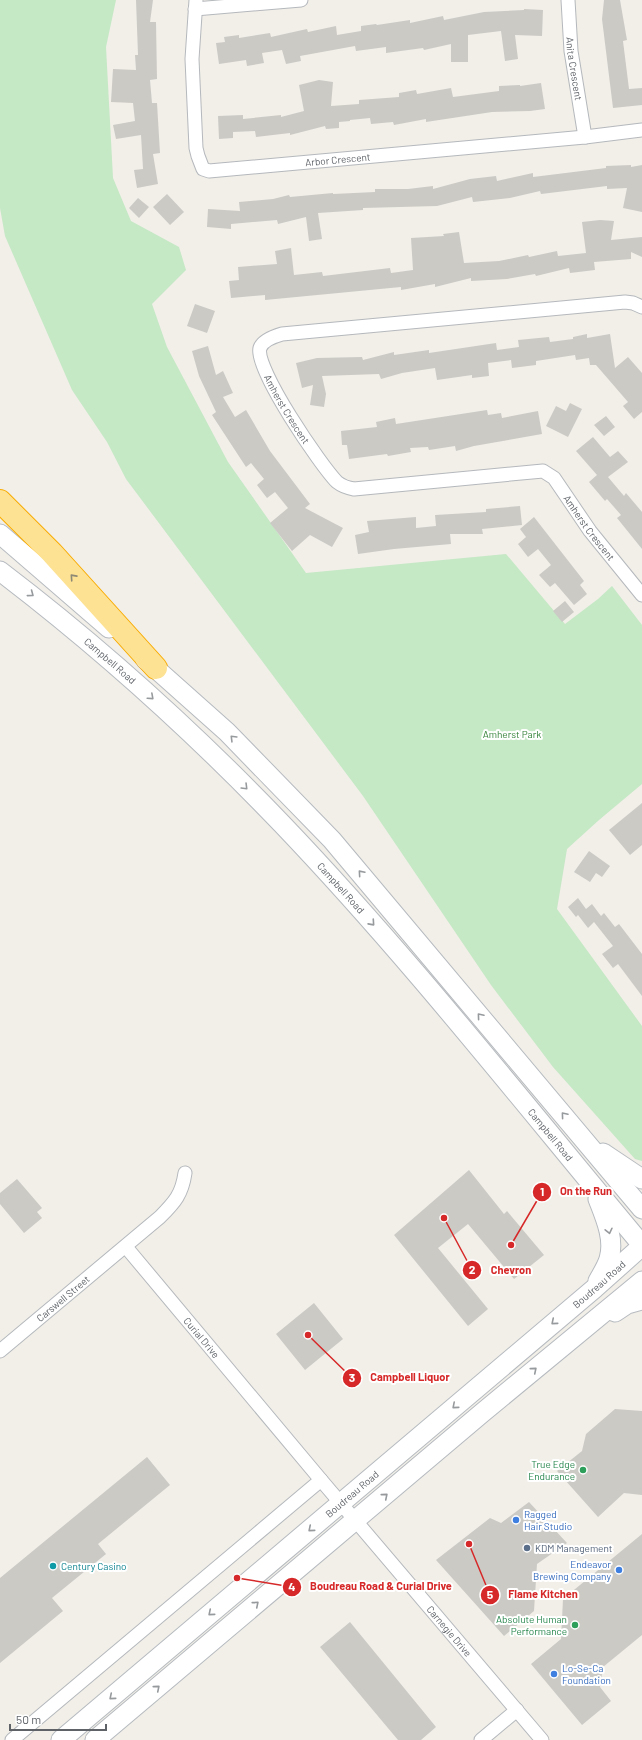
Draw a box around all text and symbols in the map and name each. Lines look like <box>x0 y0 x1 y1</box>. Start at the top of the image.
street label: Anita Crescent <box>564 37 585 102</box>
street label: Arbor Crescent <box>305 150 371 168</box>
street label: Amherst Crescent <box>262 373 312 446</box>
street label: Amherst Crescent <box>561 493 618 563</box>
one-way arrow <box>71 574 78 582</box>
one-way arrow <box>26 590 33 597</box>
street label: Campbell Road <box>82 635 138 686</box>
one-way arrow <box>147 692 154 699</box>
park label: Amherst Park <box>483 728 541 740</box>
one-way arrow <box>230 735 238 743</box>
one-way arrow <box>240 782 248 790</box>
street label: Campbell Road <box>315 860 367 916</box>
one-way arrow <box>358 871 365 878</box>
one-way arrow <box>367 918 374 926</box>
one-way arrow <box>478 1013 485 1020</box>
street label: Campbell Road <box>526 1106 576 1163</box>
one-way arrow <box>562 1113 569 1120</box>
callout: On the Run <box>532 1180 620 1203</box>
text: 1 <box>540 1184 544 1198</box>
text: On the Run <box>560 1184 612 1197</box>
one-way arrow <box>604 1227 612 1234</box>
callout: Chevron <box>462 1258 539 1281</box>
street label: Boudreau Road <box>570 1258 628 1310</box>
text: 2 <box>469 1262 476 1276</box>
text: Chevron <box>491 1263 531 1276</box>
street label: Carswell Street <box>34 1272 92 1324</box>
street label: Curial Drive <box>181 1315 222 1360</box>
one-way arrow <box>552 1318 559 1325</box>
callout: Campbell Liquor <box>342 1366 457 1389</box>
one-way arrow <box>530 1368 537 1375</box>
text: 3 <box>349 1370 355 1384</box>
text: Campbell Liquor <box>370 1370 450 1383</box>
one-way arrow <box>452 1402 460 1409</box>
place label: True Edge Endurance <box>528 1458 575 1482</box>
marker: True Edge Endurance <box>578 1465 588 1475</box>
street label: Boudreau Road <box>323 1468 381 1520</box>
one-way arrow <box>380 1493 387 1500</box>
place label: Ragged Hair Studio <box>524 1508 572 1532</box>
marker: Ragged Hair Studio <box>511 1515 521 1525</box>
one-way arrow <box>308 1524 315 1531</box>
place label: KDM Management <box>535 1542 613 1554</box>
marker: KDM Management <box>522 1543 532 1553</box>
place label: Endeavor Brewing Company <box>533 1558 611 1582</box>
place label: Century Casino <box>61 1560 127 1572</box>
marker: Century Casino <box>48 1561 58 1571</box>
marker: Endeavor Brewing Company <box>614 1565 624 1575</box>
callout: Boudreau Road & Curial Drive <box>282 1575 460 1598</box>
text: 4 <box>288 1579 296 1593</box>
text: Boudreau Road & Curial Drive <box>310 1579 452 1592</box>
callout: Flame Kitchen <box>480 1583 586 1606</box>
text: 5 <box>487 1587 494 1601</box>
text: Flame Kitchen <box>508 1587 578 1600</box>
one-way arrow <box>252 1601 259 1608</box>
street label: Carnegie Drive <box>424 1603 474 1659</box>
one-way arrow <box>209 1608 216 1615</box>
place label: Absolute Human Performance <box>496 1613 567 1637</box>
marker: Absolute Human Performance <box>570 1620 580 1630</box>
place label: Lo-Se-Ca Foundation <box>562 1662 611 1686</box>
marker: Lo-Se-Ca Foundation <box>549 1669 559 1679</box>
one-way arrow <box>152 1685 160 1692</box>
one-way arrow <box>109 1692 117 1699</box>
scale bar <box>10 1706 106 1732</box>
text: 50 m <box>16 1712 41 1726</box>

